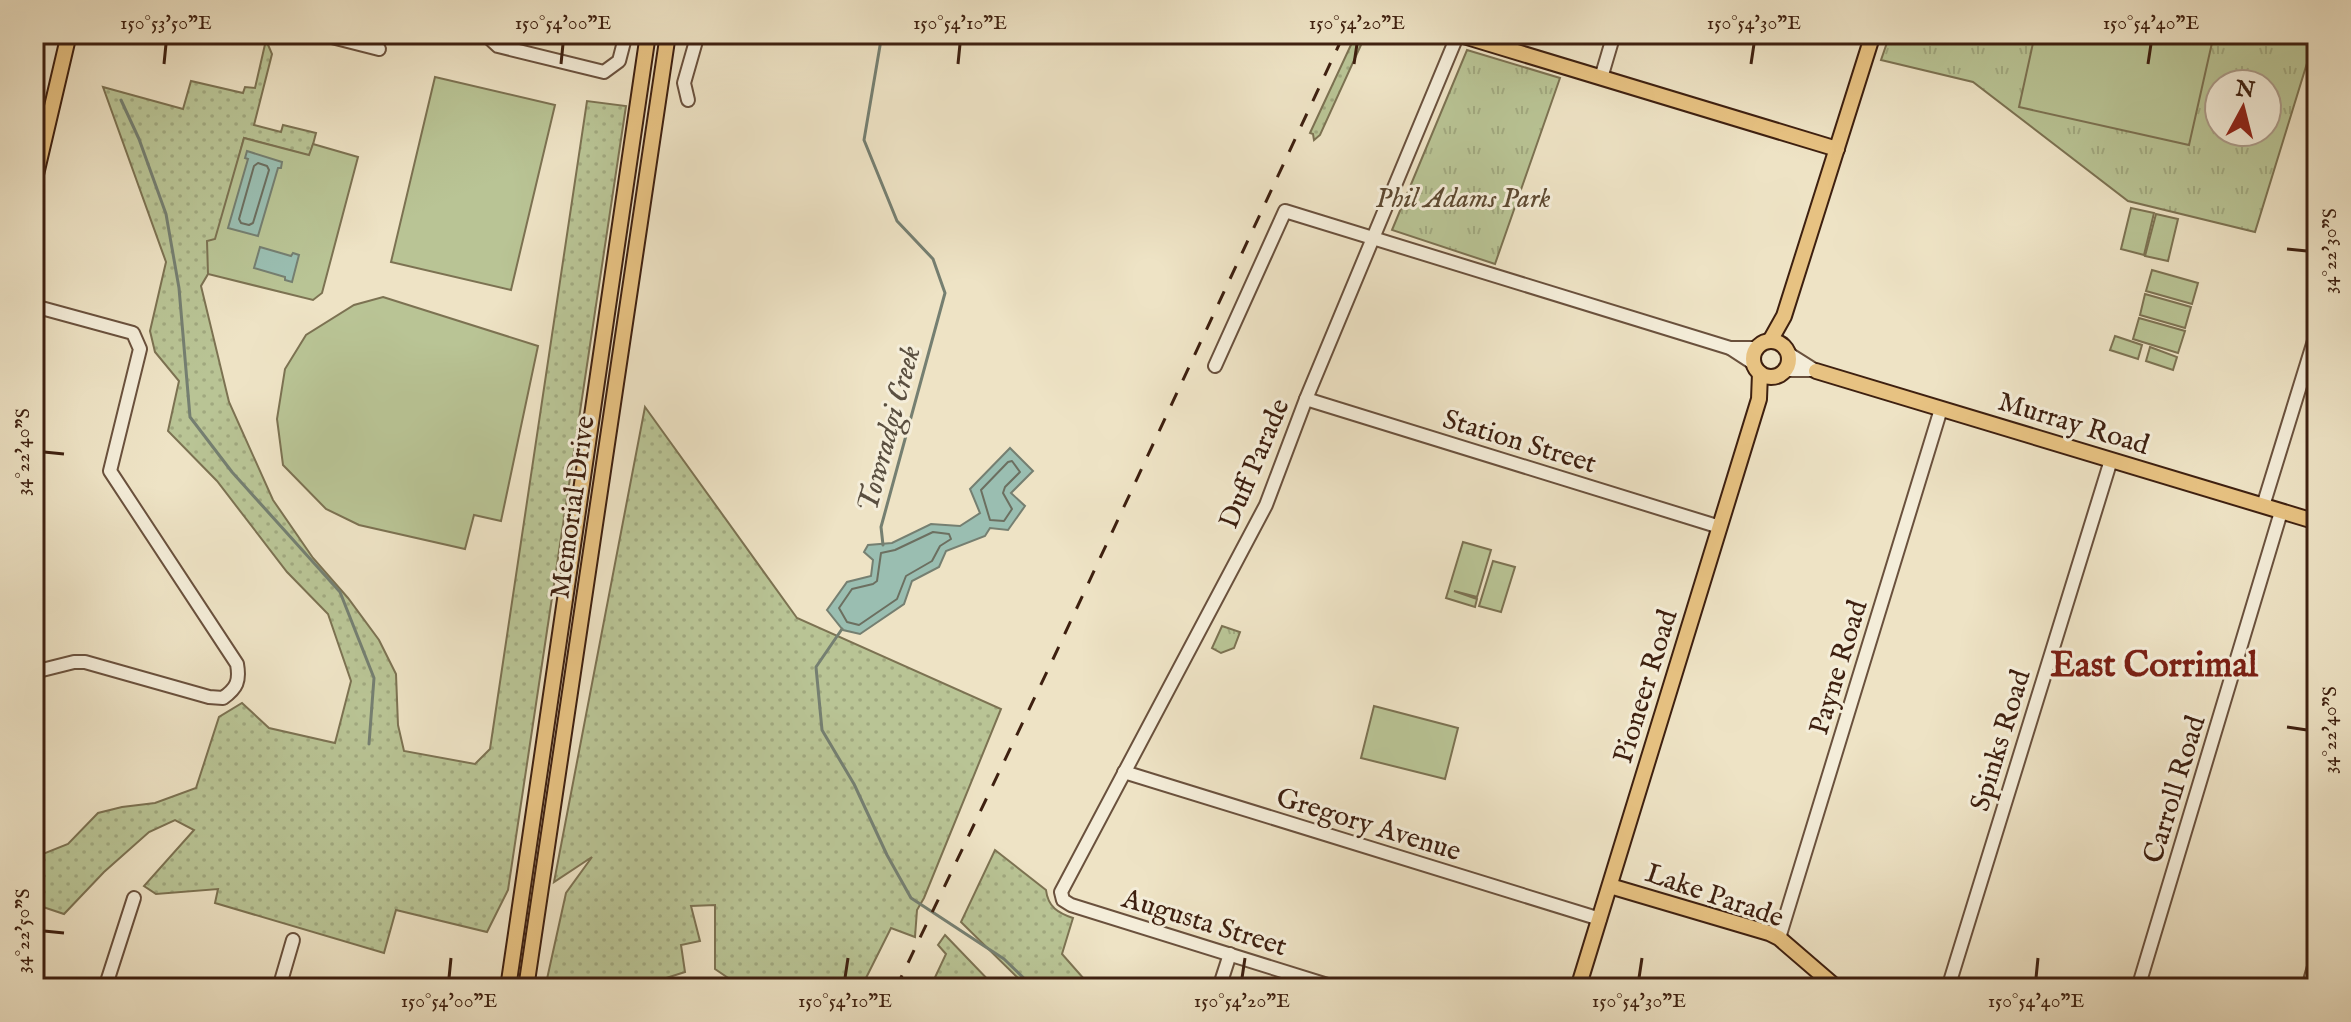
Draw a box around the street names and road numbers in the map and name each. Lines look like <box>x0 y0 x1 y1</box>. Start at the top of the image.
street label: Murray Road <box>1994 385 2153 464</box>
street label: Duff Parade <box>1212 393 1298 534</box>
street label: Station Street <box>1438 402 1601 482</box>
street label: Memorial Drive <box>543 413 604 601</box>
street label: Payne Road <box>1802 596 1876 739</box>
street label: Pioneer Road <box>1606 606 1686 768</box>
street label: Spinks Road <box>1963 666 2039 816</box>
street label: Carroll Road <box>2136 712 2214 868</box>
street label: Gregory Avenue <box>1272 781 1465 870</box>
street label: Lake Parade <box>1640 856 1788 936</box>
street label: Augusta Street <box>1117 881 1291 965</box>

